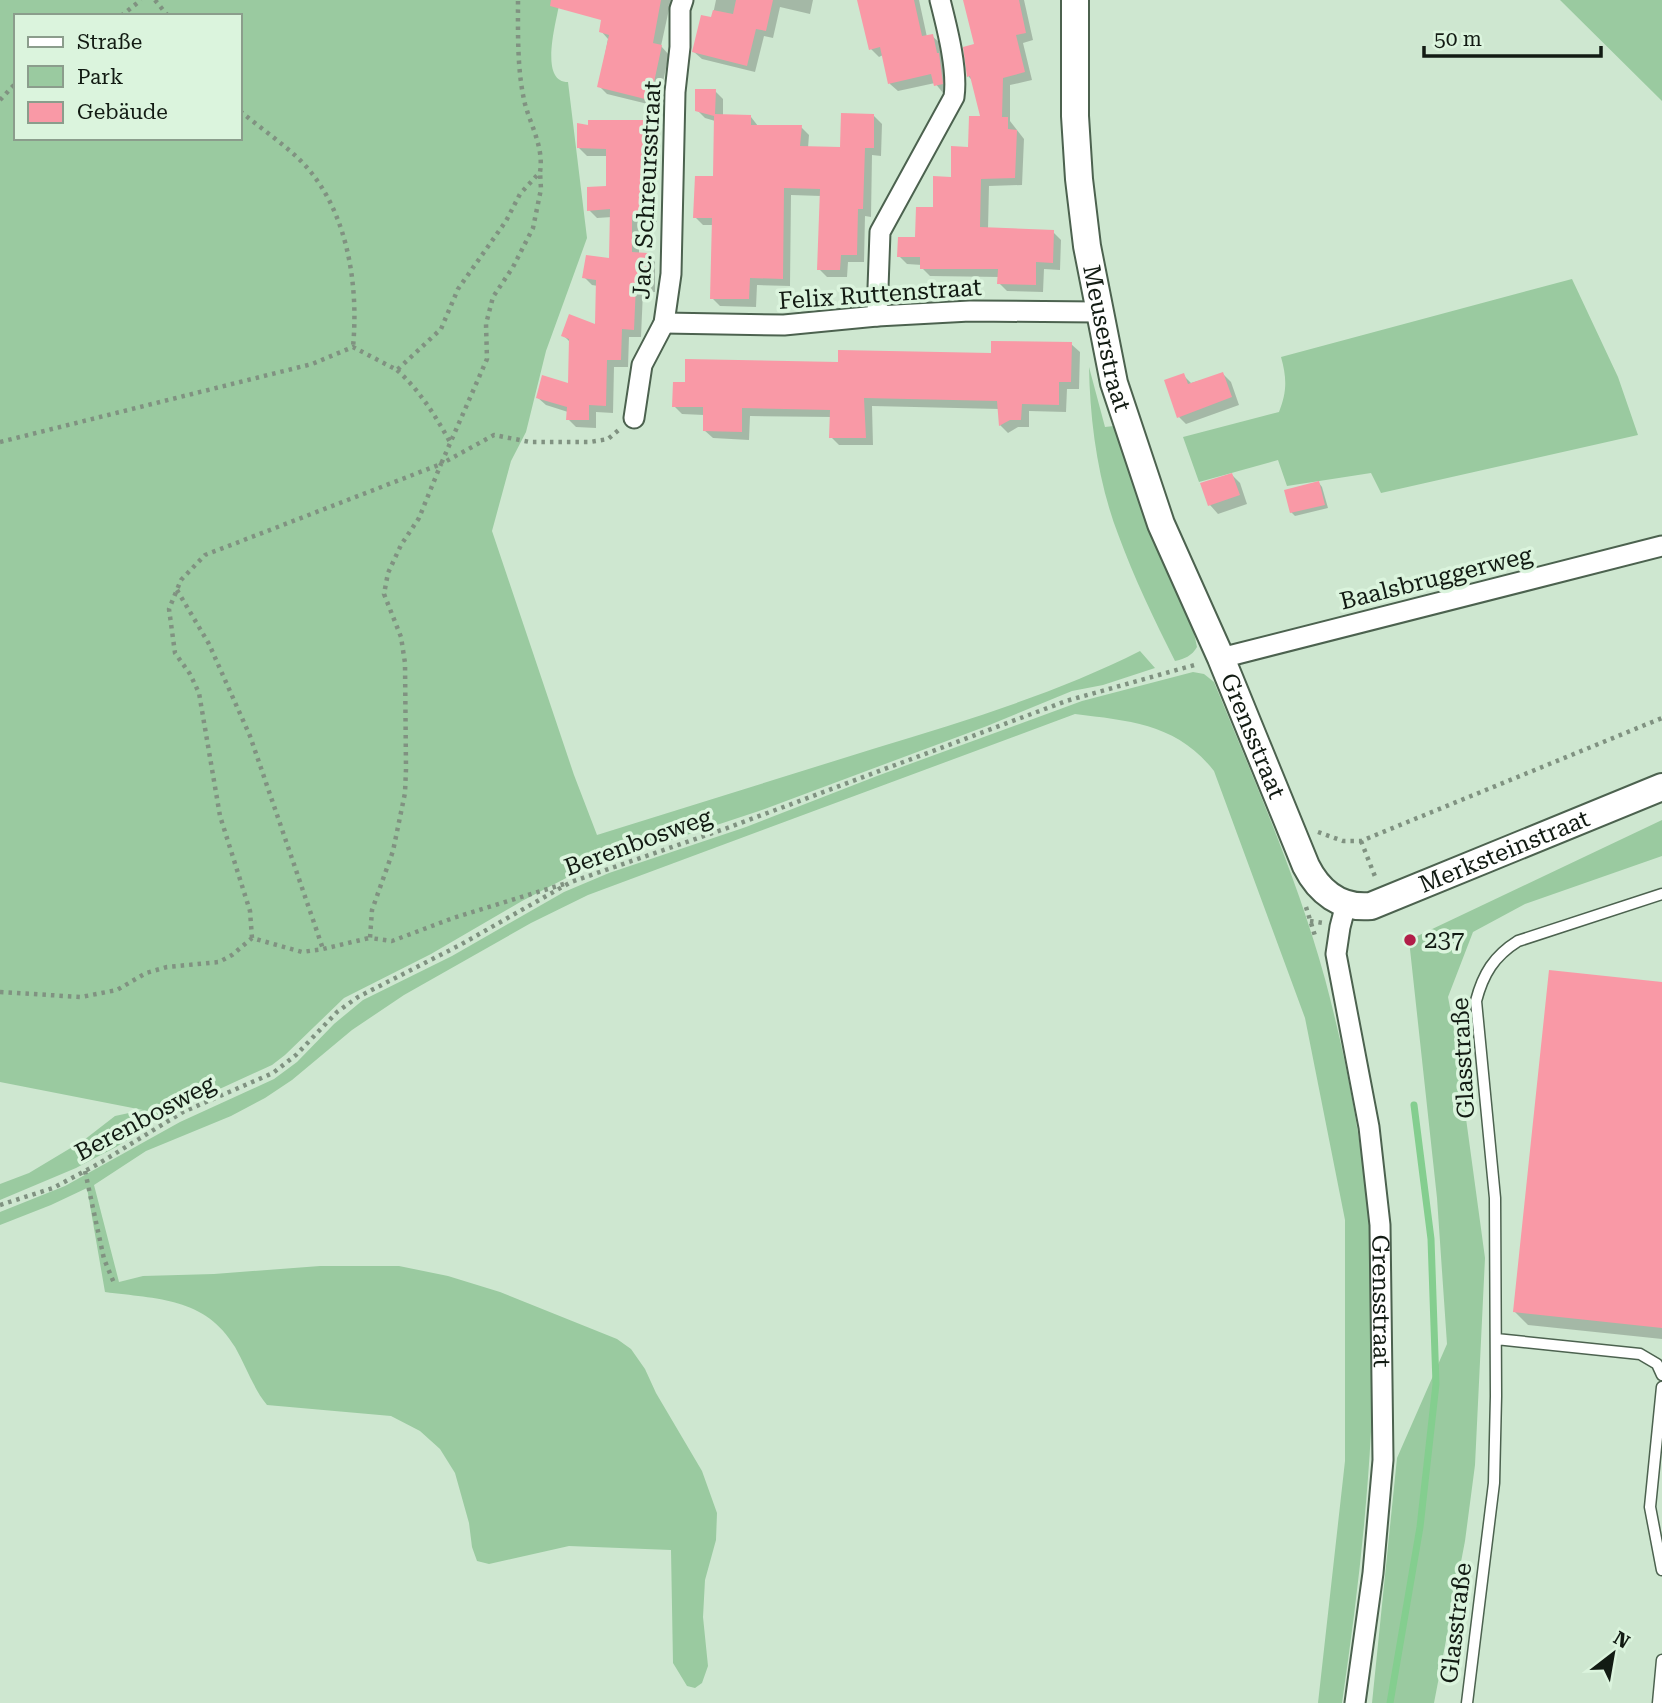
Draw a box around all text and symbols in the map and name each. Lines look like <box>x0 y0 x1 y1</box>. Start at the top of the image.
legend <box>14 14 242 140</box>
scale bar <box>1424 14 1601 58</box>
text: 50 m <box>1434 27 1482 51</box>
text: Straße <box>77 30 142 54</box>
text: Park <box>77 65 123 89</box>
street label: Jac. Schreursstraat <box>627 80 667 300</box>
text: Gebäude <box>77 100 168 124</box>
street label: Meuserstraat <box>1077 262 1137 416</box>
street label: Felix Ruttenstraat <box>778 273 983 315</box>
street label: Baalsbruggerweg <box>1337 540 1535 615</box>
street label: Grensstraat <box>1215 669 1291 803</box>
street label: Berenbosweg <box>560 802 716 882</box>
street label: Merksteinstraat <box>1415 804 1594 899</box>
place label: 237 <box>1424 926 1464 954</box>
marker: 237 <box>1402 932 1418 948</box>
street label: Glasstraße <box>1446 997 1480 1119</box>
street label: Berenbosweg <box>70 1069 220 1167</box>
street label: Grensstraat <box>1366 1235 1396 1368</box>
street label: Glasstraße <box>1435 1561 1477 1685</box>
north arrow <box>1578 1619 1648 1689</box>
text: N <box>1609 1626 1634 1654</box>

